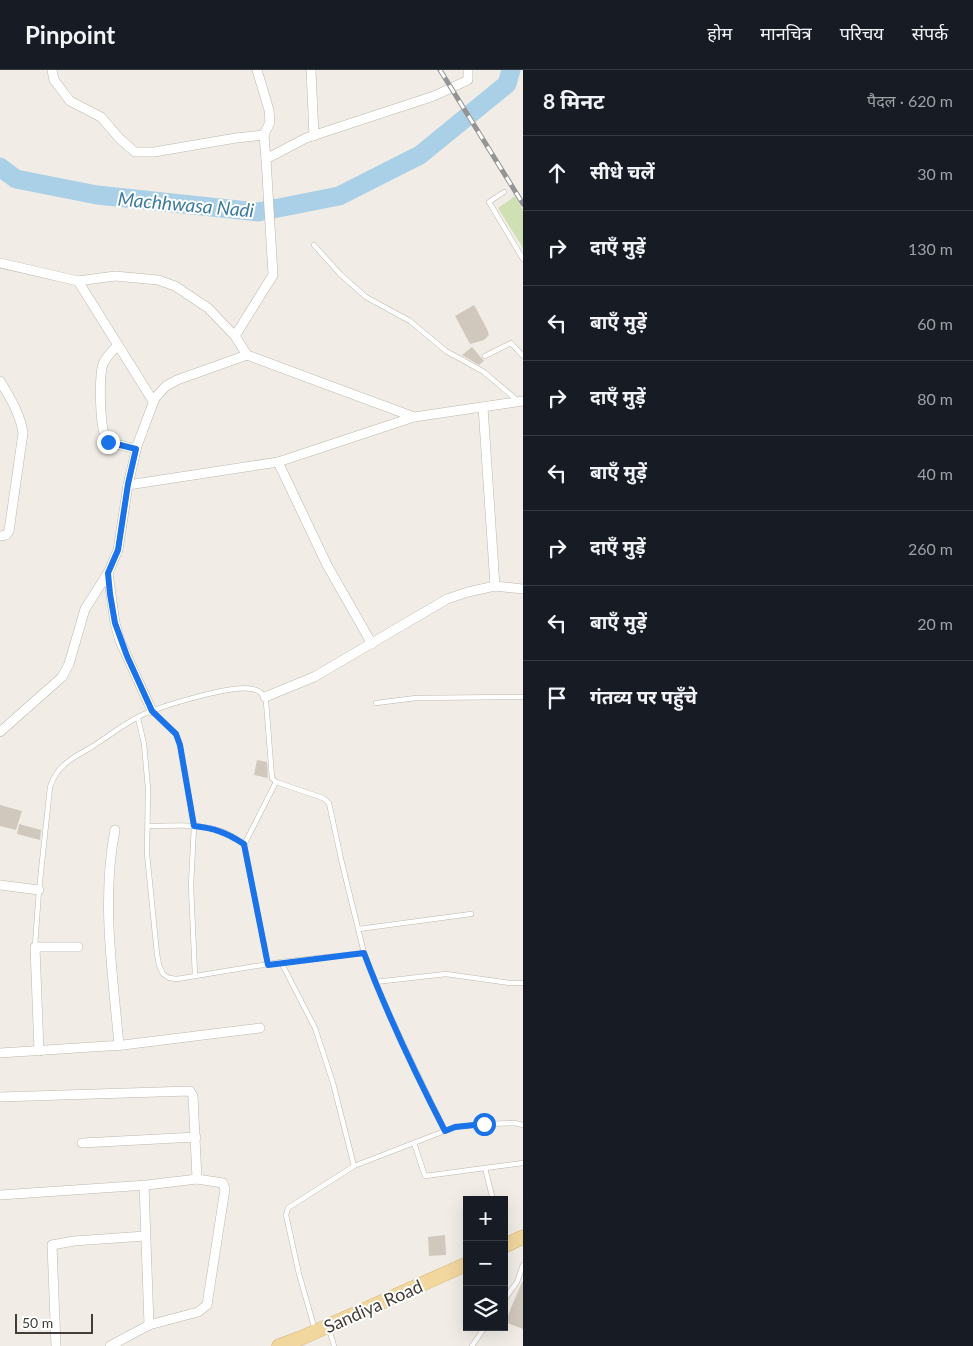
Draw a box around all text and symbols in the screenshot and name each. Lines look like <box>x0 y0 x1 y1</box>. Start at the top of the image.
text: Pinpoint <box>25 20 115 49</box>
text: होम <box>707 22 732 44</box>
text: मानचित्र <box>760 22 812 44</box>
text: परिचय <box>840 22 884 44</box>
text: संपर्क <box>912 22 948 44</box>
text: 8 मिनट <box>543 88 604 113</box>
text: पैदल · 620 m <box>867 91 953 110</box>
icon: ahead <box>543 159 571 187</box>
text: सीधे चलें <box>590 160 655 183</box>
text: 30 m <box>917 164 953 183</box>
water label: Machhwasa Nadi <box>117 187 256 221</box>
icon: right <box>543 234 571 262</box>
text: दाएँ मुड़ें <box>590 235 646 258</box>
text: 130 m <box>908 239 953 258</box>
icon: left <box>543 309 571 337</box>
text: बाएँ मुड़ें <box>590 310 647 333</box>
text: 60 m <box>917 314 953 333</box>
icon: right <box>543 384 571 412</box>
text: दाएँ मुड़ें <box>590 385 646 408</box>
text: 80 m <box>917 389 953 408</box>
route end <box>97 431 120 454</box>
icon: left <box>543 459 571 487</box>
text: बाएँ मुड़ें <box>590 460 647 483</box>
text: 40 m <box>917 464 953 483</box>
icon: right <box>543 534 571 562</box>
text: दाएँ मुड़ें <box>590 535 646 558</box>
text: 260 m <box>908 539 953 558</box>
icon: left <box>543 609 571 637</box>
text: बाएँ मुड़ें <box>590 610 647 633</box>
text: 20 m <box>917 614 953 633</box>
icon: arrive <box>543 684 571 712</box>
text: गंतव्य पर पहुँचे <box>590 685 697 708</box>
route start <box>473 1113 496 1136</box>
map controls <box>463 1196 508 1331</box>
button: + <box>463 1196 508 1241</box>
button: − <box>463 1241 508 1286</box>
street label: Sandiya Road <box>320 1274 426 1338</box>
button: layers <box>463 1286 508 1331</box>
scale bar <box>15 1311 92 1334</box>
text: 50 m <box>22 1314 53 1331</box>

